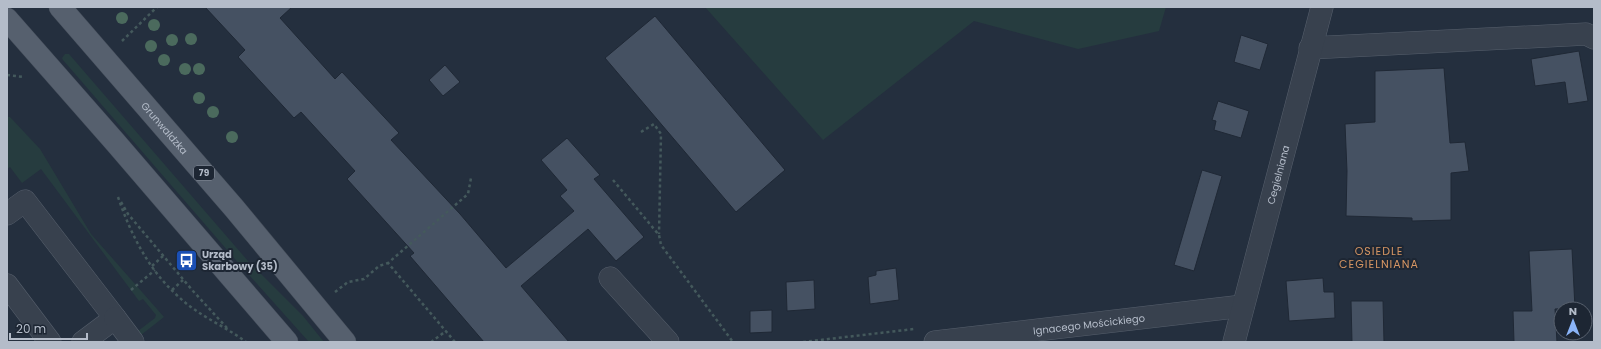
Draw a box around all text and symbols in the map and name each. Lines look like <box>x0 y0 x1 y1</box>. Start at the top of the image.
street label: Grunwaldzka <box>137 99 191 158</box>
street label: Cegielniana <box>1263 144 1293 206</box>
road number: 79 <box>194 166 214 180</box>
district label: OSIEDLE CEGIELNIANA <box>1339 243 1419 272</box>
bus stop icon: Urząd Skarbowy (35) <box>173 247 199 273</box>
place label: Urząd Skarbowy (35) <box>202 247 278 274</box>
north arrow <box>1553 301 1593 341</box>
text: N <box>1569 303 1577 319</box>
street label: Ignacego Mościckiego <box>1032 311 1146 338</box>
scale bar <box>10 315 87 341</box>
text: 20 m <box>16 320 46 337</box>

